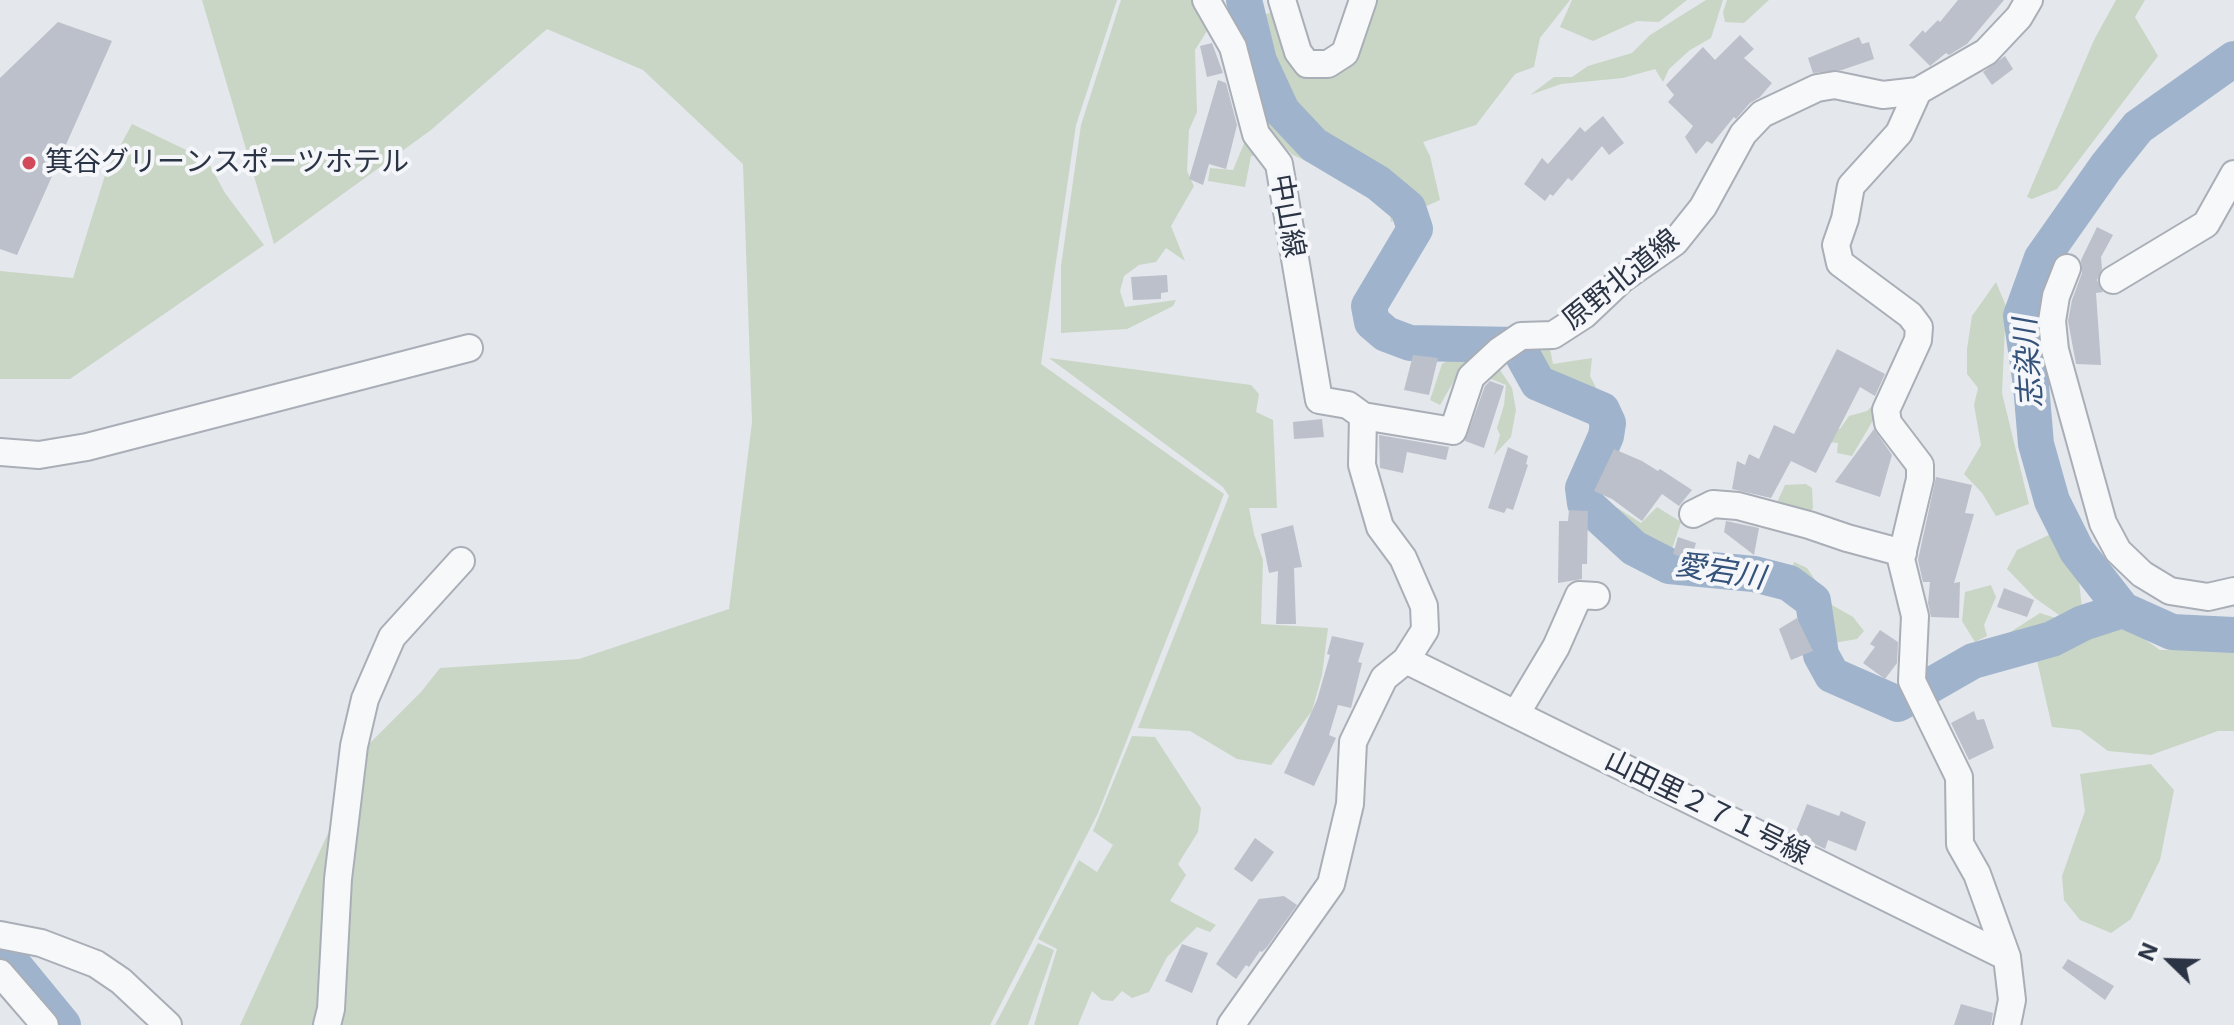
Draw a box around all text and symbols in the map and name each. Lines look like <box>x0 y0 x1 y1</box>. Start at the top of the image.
place label: 箕谷グリーンスポーツホテル <box>45 146 409 180</box>
marker: 箕谷グリーンスポーツホテル <box>20 154 38 172</box>
street label: 中山線 <box>1263 172 1311 260</box>
street label: 原野北道線 <box>1556 223 1686 337</box>
water label: 志染川 <box>2008 317 2050 409</box>
water label: 愛宕川 <box>1673 547 1767 597</box>
street label: 山田里２７１号線 <box>1599 744 1815 872</box>
north arrow <box>2130 921 2210 1001</box>
text: N <box>2133 939 2163 964</box>

